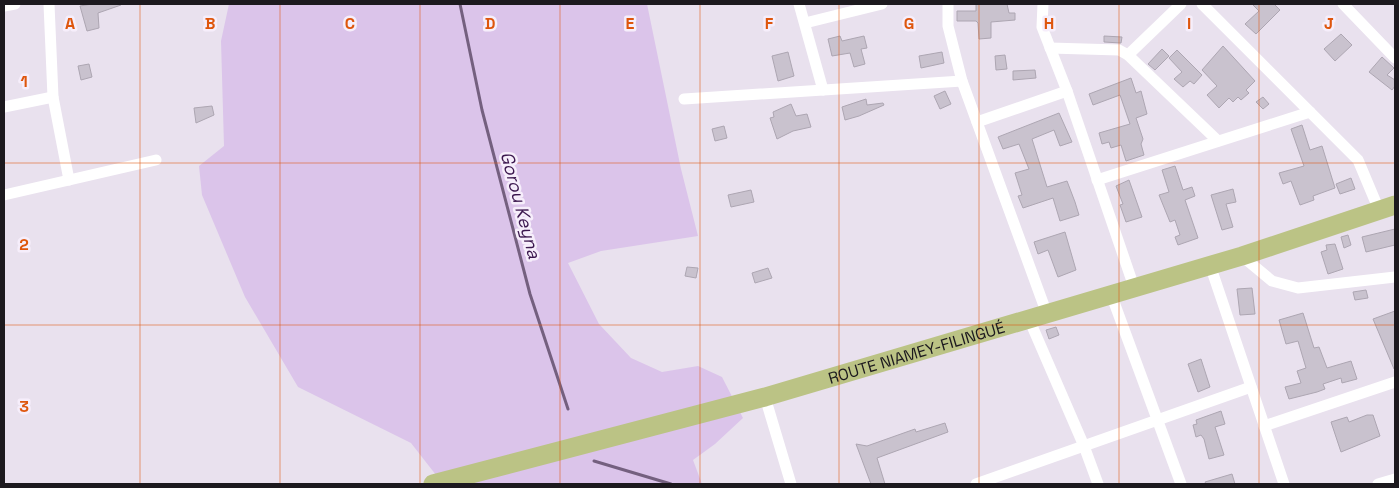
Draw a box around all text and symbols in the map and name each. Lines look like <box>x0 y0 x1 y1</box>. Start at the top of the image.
text: A <box>65 13 75 34</box>
text: B <box>205 13 215 34</box>
text: C <box>345 13 355 34</box>
text: D <box>485 13 495 34</box>
text: E <box>626 13 635 34</box>
text: F <box>765 13 774 34</box>
text: G <box>904 13 914 34</box>
text: H <box>1044 13 1054 34</box>
text: I <box>1187 13 1191 34</box>
text: J <box>1324 13 1334 34</box>
text: 1 <box>20 71 28 92</box>
water label: Gorou Keyna <box>496 149 546 262</box>
text: 2 <box>19 234 29 255</box>
street label: ROUTE NIAMEY-FILINGUÉ <box>825 316 1007 388</box>
text: 3 <box>19 396 29 417</box>

